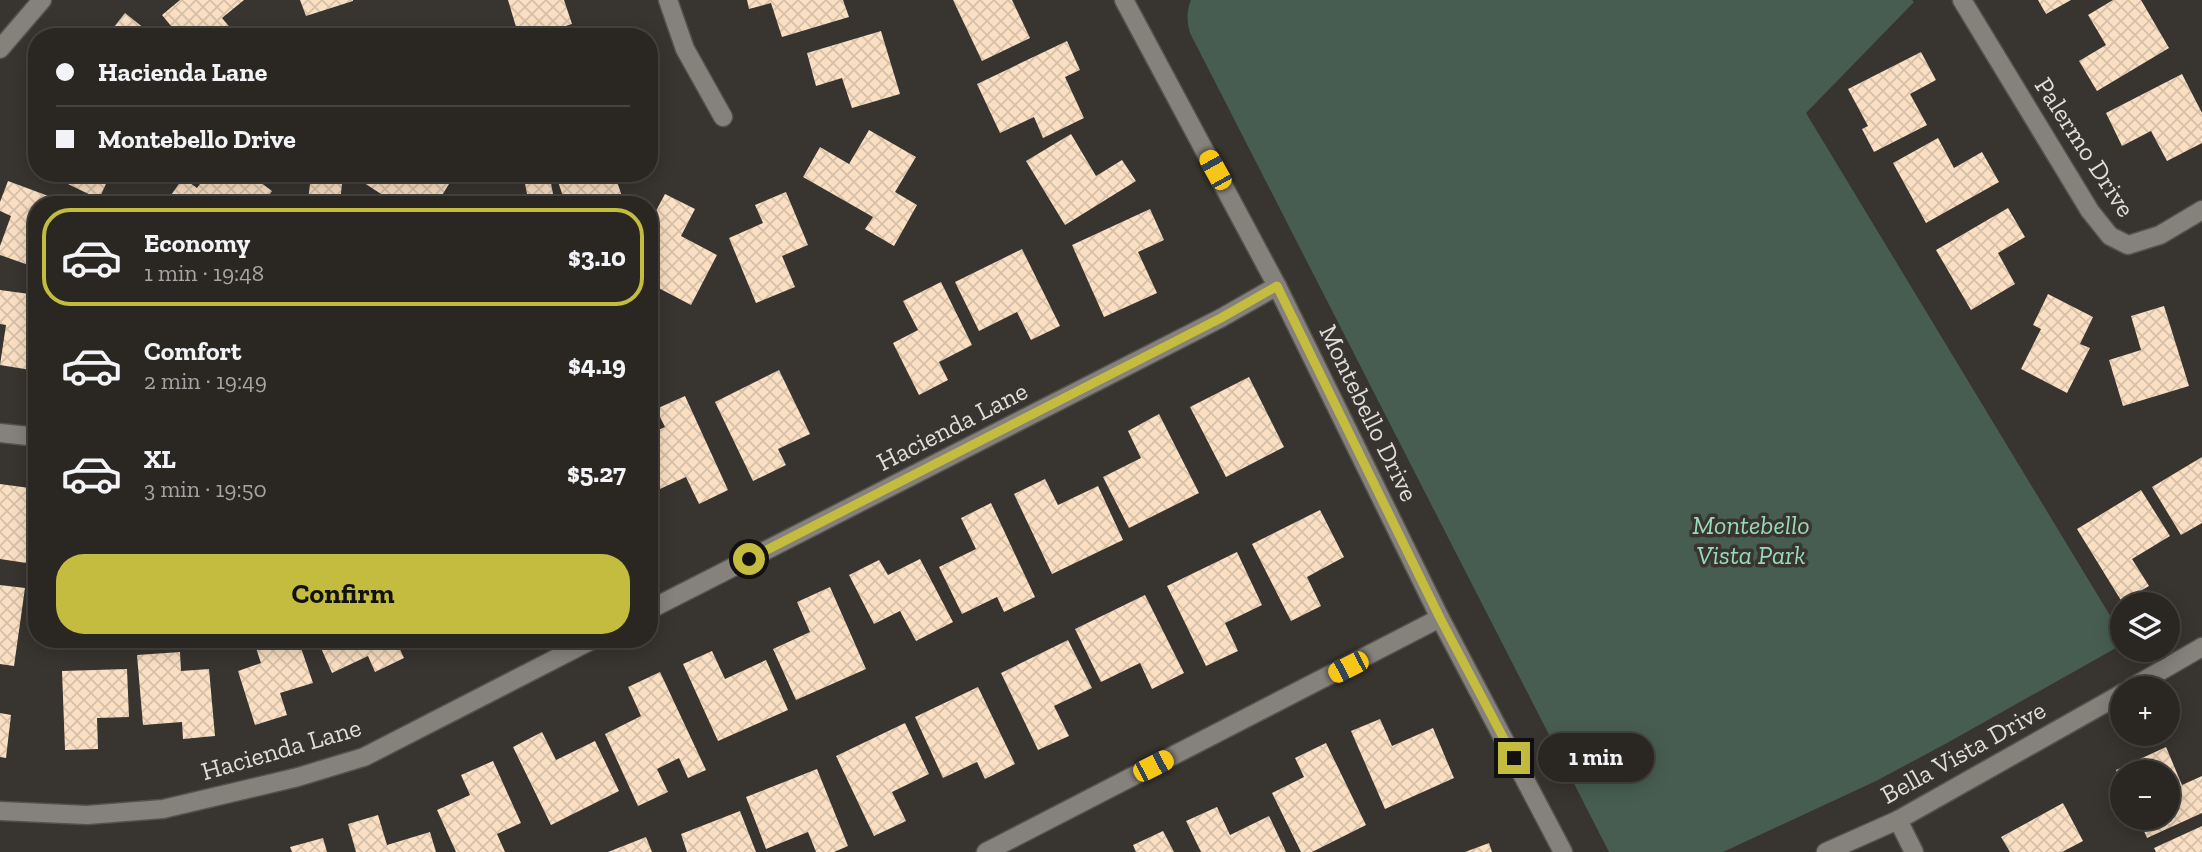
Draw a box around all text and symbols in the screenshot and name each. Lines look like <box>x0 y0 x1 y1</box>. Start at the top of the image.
text: Hacienda Lane <box>98 56 267 88</box>
street label: Palermo Drive <box>2028 71 2142 223</box>
text: Montebello Drive <box>98 123 296 155</box>
car <box>1196 147 1235 193</box>
icon: car <box>60 226 123 289</box>
text: Economy <box>144 227 250 259</box>
text: $3.10 <box>568 241 626 273</box>
text: 1 min · 19:48 <box>144 259 264 287</box>
street label: Montebello Drive <box>1312 319 1426 507</box>
icon: car <box>60 334 123 397</box>
text: Comfort <box>144 335 241 367</box>
text: $4.19 <box>568 349 626 381</box>
text: 2 min · 19:49 <box>144 367 267 395</box>
street label: Hacienda Lane <box>871 374 1033 478</box>
icon: car <box>60 442 123 505</box>
text: XL <box>144 443 176 475</box>
text: $5.27 <box>567 457 626 489</box>
text: 3 min · 19:50 <box>144 475 267 503</box>
park label: Montebello Vista Park <box>1692 509 1810 571</box>
route start <box>733 543 765 575</box>
button: Confirm <box>56 554 630 634</box>
map controls <box>2110 592 2180 830</box>
button: layers <box>2110 592 2180 662</box>
car <box>1325 648 1372 686</box>
button: + <box>2110 676 2180 746</box>
street label: Bella Vista Drive <box>1875 693 2051 811</box>
street label: Hacienda Lane <box>197 711 365 787</box>
callout: 1 min <box>1538 734 1654 782</box>
route end <box>1498 742 1530 774</box>
text: 1 min <box>1569 743 1623 771</box>
car <box>1130 747 1177 785</box>
button: − <box>2110 760 2180 830</box>

